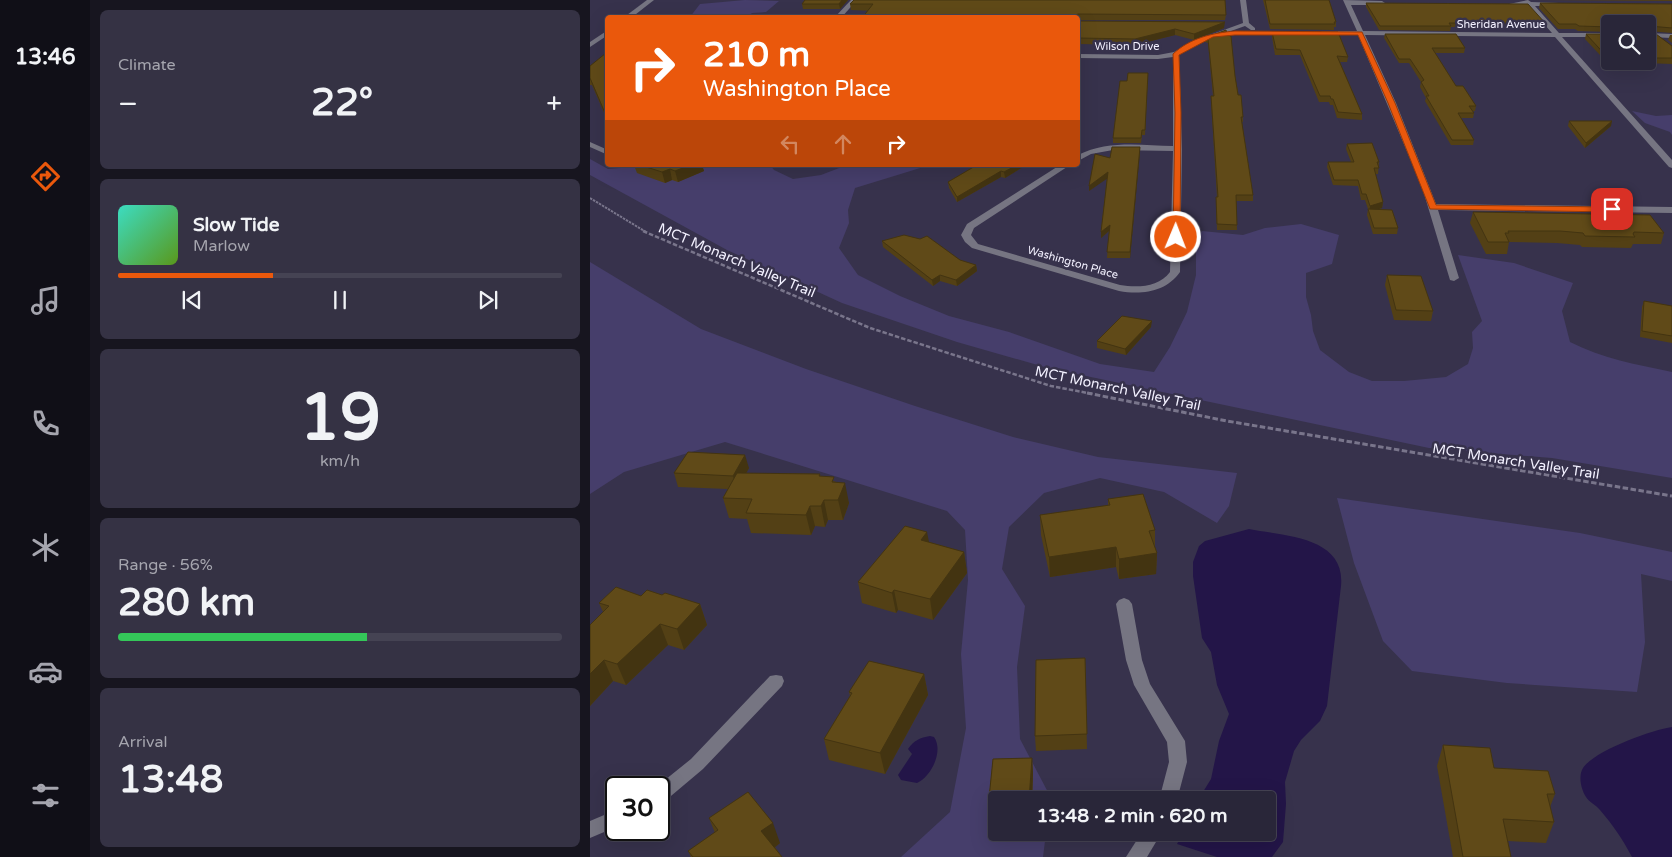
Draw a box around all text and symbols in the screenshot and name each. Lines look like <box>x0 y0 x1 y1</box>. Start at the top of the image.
map controls <box>1601 15 1656 70</box>
button: search <box>1601 15 1656 70</box>
street label: Sheridan Avenue <box>1457 18 1545 31</box>
text: 210 m <box>703 34 810 76</box>
icon: right <box>620 35 685 100</box>
street label: Wilson Drive <box>1094 40 1160 53</box>
text: 13:46 <box>15 44 75 70</box>
text: Climate <box>118 55 176 75</box>
text: Washington Place <box>703 76 891 102</box>
text: 22° <box>311 80 373 126</box>
text: − <box>118 87 138 121</box>
text: + <box>546 87 562 121</box>
icon: left <box>776 130 804 158</box>
icon: ahead <box>829 130 857 158</box>
icon: right <box>882 130 910 158</box>
icon: directions <box>28 159 63 194</box>
pin <box>1591 188 1633 230</box>
icon: arrive <box>1598 195 1626 223</box>
position arrow <box>1149 210 1201 262</box>
text: Slow Tide <box>193 214 280 236</box>
street label: MCT Monarch Valley Trail <box>656 220 818 301</box>
text: Marlow <box>193 236 250 256</box>
street label: Washington Place <box>1026 243 1120 282</box>
icon: music <box>28 283 63 318</box>
icon: previous <box>178 286 206 314</box>
icon: pause <box>326 286 354 314</box>
icon: next <box>474 286 502 314</box>
street label: MCT Monarch Valley Trail <box>1033 363 1202 414</box>
text: 19 <box>299 379 381 458</box>
icon: phone <box>28 406 63 441</box>
street label: MCT Monarch Valley Trail <box>1431 440 1601 483</box>
text: km/h <box>320 451 360 471</box>
icon: climate <box>28 530 63 565</box>
text: Range · 56% <box>118 555 213 575</box>
text: 280 km <box>118 580 255 626</box>
icon: car <box>28 654 63 689</box>
text: Arrival <box>118 732 167 752</box>
text: 13:48 <box>118 757 223 803</box>
speed limit sign: 30 <box>605 776 670 841</box>
icon: filters <box>28 778 63 813</box>
text: 13:48 · 2 min · 620 m <box>1036 805 1228 827</box>

